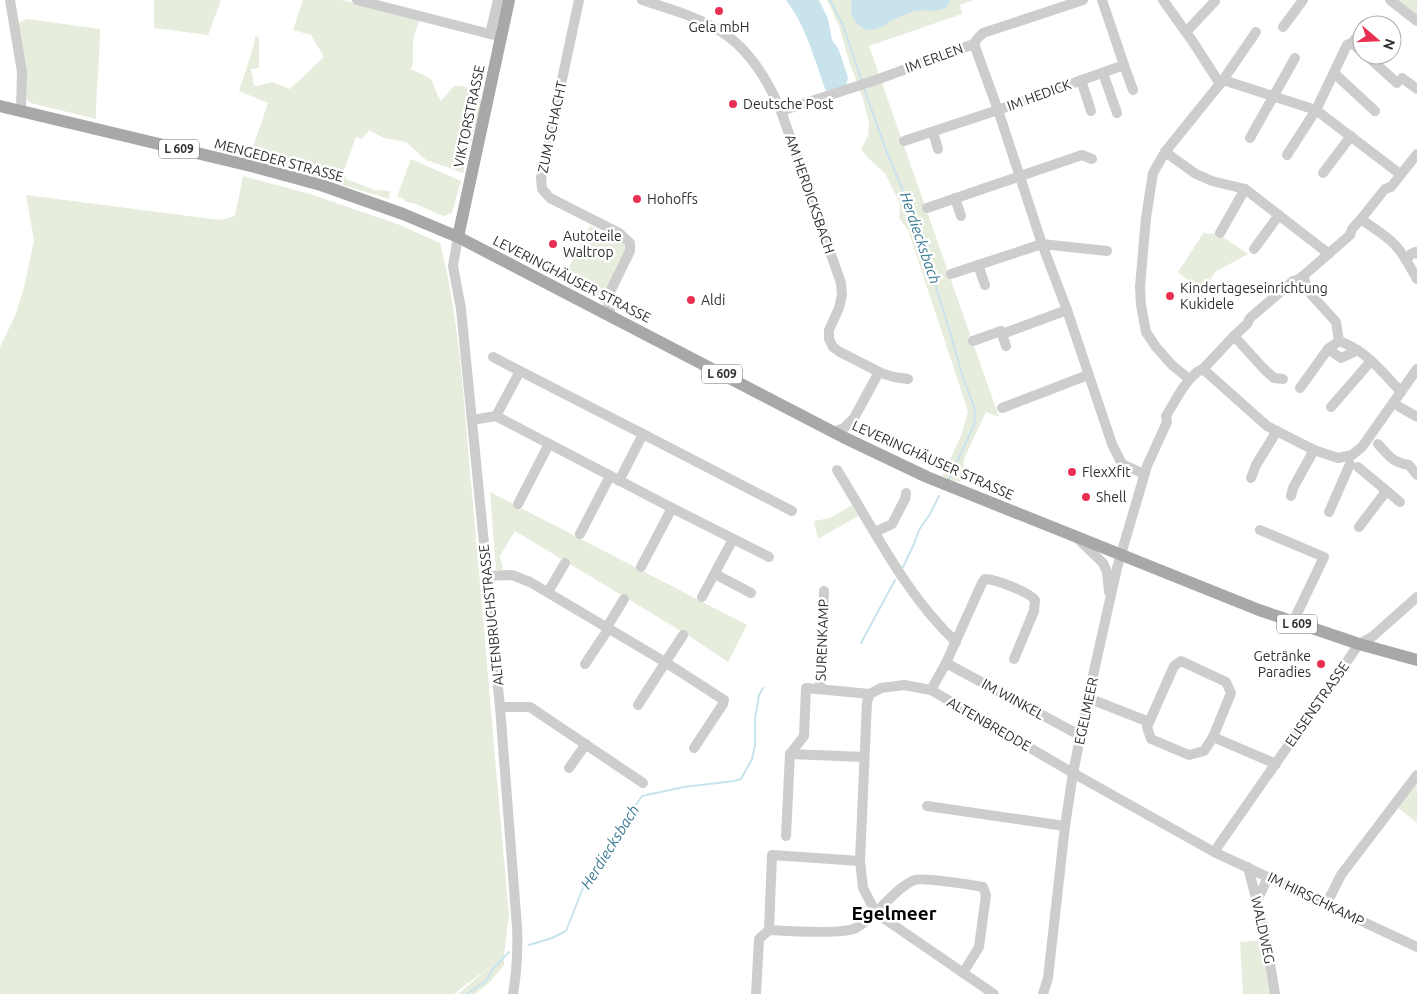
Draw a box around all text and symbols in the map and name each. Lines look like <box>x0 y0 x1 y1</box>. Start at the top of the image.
marker: Gela mbH <box>713 5 725 17</box>
north arrow <box>1352 15 1402 65</box>
place label: Gela mbH <box>688 19 750 35</box>
text: N <box>1380 37 1399 52</box>
street label: IM ERLEN <box>903 40 965 76</box>
street label: VIKTORSTRASSE <box>450 63 488 169</box>
street label: IM HEDICK <box>1005 76 1074 114</box>
street label: ZUM SCHACHT <box>534 79 570 174</box>
place label: Deutsche Post <box>743 96 834 112</box>
marker: Deutsche Post <box>727 98 739 110</box>
street label: AM HERDICKSBACH <box>782 132 838 256</box>
street label: MENGEDER STRASSE <box>213 135 345 185</box>
road number: L 609 <box>159 140 199 158</box>
water label: Herdiecksbach <box>897 190 944 286</box>
place label: Hohoffs <box>647 191 698 207</box>
marker: Hohoffs <box>631 193 643 205</box>
place label: Autoteile Waltrop <box>563 228 622 260</box>
street label: LEVERINGHÄUSER STRASSE <box>490 232 654 326</box>
marker: Autoteile Waltrop <box>547 238 559 250</box>
place label: Kindertageseinrichtung Kukidele <box>1180 280 1328 312</box>
marker: Kindertageseinrichtung Kukidele <box>1164 290 1176 302</box>
place label: Aldi <box>701 292 725 308</box>
marker: Aldi <box>685 294 697 306</box>
road number: L 609 <box>702 364 742 384</box>
street label: LEVERINGHÄUSER STRASSE <box>850 417 1016 503</box>
place label: FlexXfit <box>1082 464 1131 480</box>
marker: FlexXfit <box>1066 466 1078 478</box>
place label: Shell <box>1096 489 1127 505</box>
marker: Shell <box>1080 491 1092 503</box>
street label: ALTENBRUCHSTRASSE <box>476 543 506 686</box>
street label: SURENKAMP <box>813 599 831 681</box>
road number: L 609 <box>1277 614 1317 634</box>
place label: Getränke Paradies <box>1253 648 1311 680</box>
street label: ELISENSTRASSE <box>1282 658 1352 749</box>
marker: Getränke Paradies <box>1315 658 1327 670</box>
street label: IM WINKEL <box>979 675 1047 723</box>
street label: EGELMEER <box>1071 676 1101 746</box>
street label: ALTENBREDDE <box>944 694 1034 754</box>
water label: Herdiecksbach <box>577 802 642 892</box>
street label: IM HIRSCHKAMP <box>1265 869 1367 929</box>
street label: WALDWEG <box>1248 895 1278 965</box>
district label: Egelmeer <box>851 902 937 924</box>

